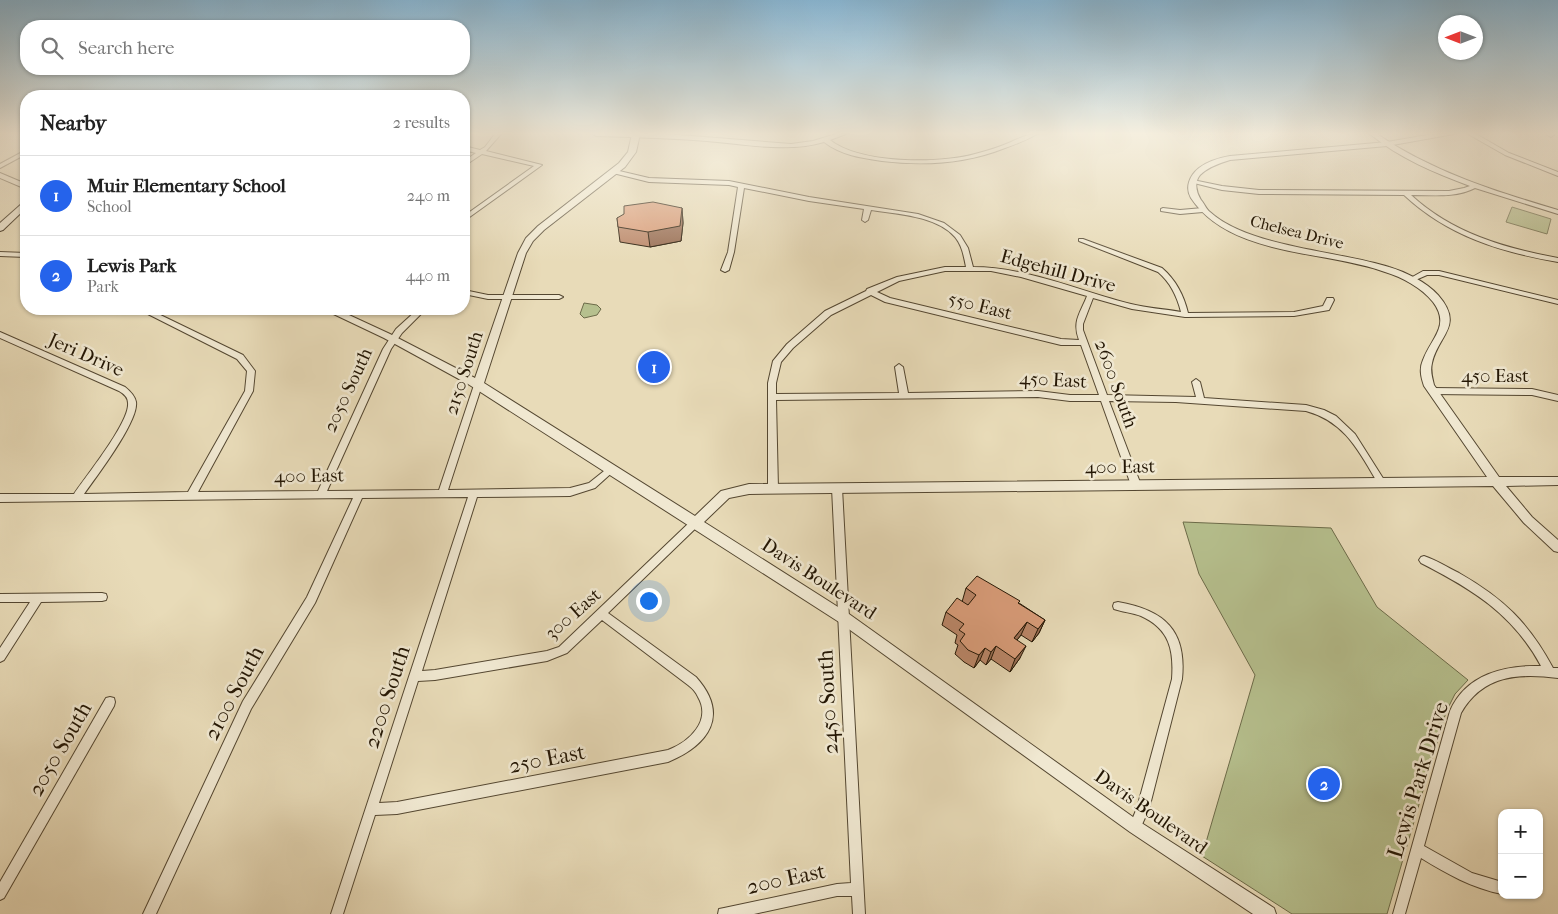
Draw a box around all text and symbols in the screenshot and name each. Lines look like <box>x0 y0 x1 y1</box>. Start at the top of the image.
north arrow <box>1438 15 1483 60</box>
search box <box>20 20 470 75</box>
icon: search <box>38 34 66 62</box>
text: Search here <box>78 37 174 59</box>
text: Nearby <box>40 111 106 135</box>
text: 2 results <box>393 113 450 132</box>
text: Muir Elementary School <box>87 175 286 197</box>
text: 1 <box>53 186 59 205</box>
text: 240 m <box>407 186 450 205</box>
text: School <box>87 197 132 216</box>
street label: Chelsea Drive <box>1248 211 1346 253</box>
street label: Edgehill Drive <box>998 245 1118 297</box>
text: Lewis Park <box>87 255 176 277</box>
text: 2 <box>52 266 60 285</box>
text: 440 m <box>405 266 450 285</box>
text: Park <box>87 277 119 296</box>
street label: 550 East <box>946 287 1014 325</box>
street label: Jeri Drive <box>43 328 127 381</box>
street label: 2150 South <box>440 328 488 418</box>
street label: 2600 South <box>1090 337 1142 432</box>
street label: 2050 South <box>319 344 377 436</box>
pin: 1 <box>638 348 670 386</box>
street label: 450 East <box>1461 365 1529 387</box>
street label: 450 East <box>1019 367 1088 393</box>
street label: 400 East <box>1085 455 1156 479</box>
street label: 400 East <box>274 464 345 488</box>
street label: Davis Boulevard <box>757 534 881 625</box>
street label: 300 East <box>540 584 606 644</box>
your location <box>636 588 662 614</box>
street label: 2100 South <box>198 641 270 745</box>
street label: 2200 South <box>358 642 416 752</box>
street label: 2450 South <box>812 648 844 755</box>
street label: 2050 South <box>23 697 98 801</box>
street label: Lewis Park Drive <box>1382 699 1454 861</box>
street label: 250 East <box>507 739 588 779</box>
street label: Davis Boulevard <box>1090 765 1212 859</box>
pin: 2 <box>1308 765 1340 803</box>
map controls <box>1498 809 1543 899</box>
button: + <box>1498 809 1543 854</box>
button: − <box>1498 854 1543 899</box>
street label: 200 East <box>744 858 828 900</box>

